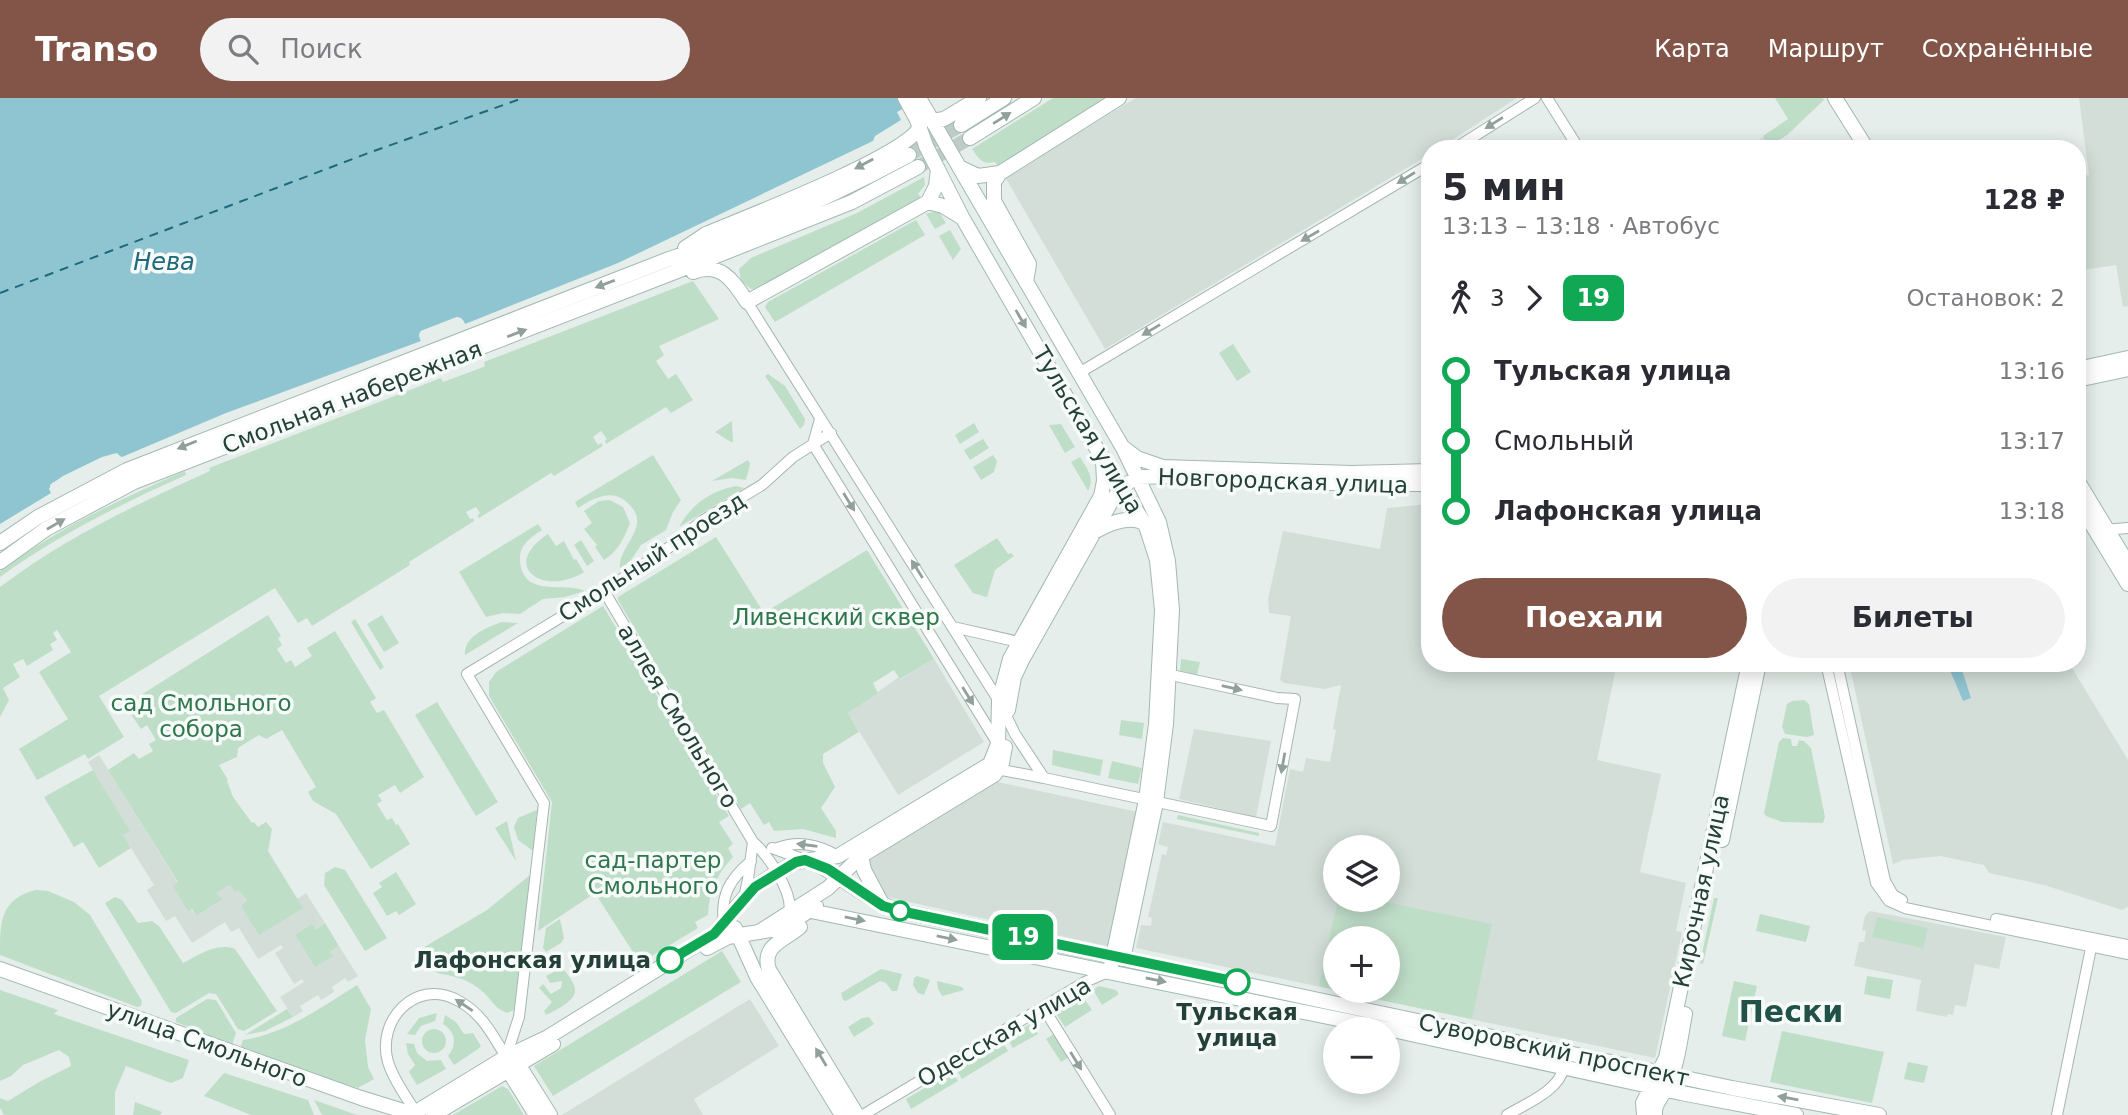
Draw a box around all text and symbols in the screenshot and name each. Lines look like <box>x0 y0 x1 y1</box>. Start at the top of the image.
search box <box>200 18 690 81</box>
text: Transo <box>35 30 158 69</box>
icon: search <box>224 30 262 68</box>
text: Поиск <box>280 34 363 64</box>
text: Карта <box>1654 35 1730 63</box>
text: Маршрут <box>1768 35 1884 63</box>
text: Сохранённые <box>1922 35 2093 63</box>
one-way arrow <box>992 111 1011 124</box>
one-way arrow <box>1485 117 1504 130</box>
one-way arrow <box>854 158 874 170</box>
text: 5 мин <box>1442 165 1566 209</box>
one-way arrow <box>1396 172 1416 185</box>
text: 128 ₽ <box>1984 185 2065 215</box>
text: 13:13 – 13:18 · Автобус <box>1442 213 1720 239</box>
one-way arrow <box>1300 230 1319 242</box>
water label: Нева <box>133 248 195 276</box>
one-way arrow <box>595 279 616 290</box>
icon: walk <box>1442 279 1480 317</box>
icon: forward <box>1515 279 1553 317</box>
text: 19 <box>1577 284 1610 312</box>
text: 3 <box>1490 285 1505 311</box>
text: Остановок: 2 <box>1906 285 2065 311</box>
one-way arrow <box>1014 309 1027 328</box>
one-way arrow <box>1141 323 1160 336</box>
one-way arrow <box>507 328 528 339</box>
street label: Смольная набережная <box>219 335 485 459</box>
street label: Тульская улица <box>1027 341 1148 518</box>
text: Тульская улица <box>1494 356 1732 386</box>
text: 13:16 <box>1999 358 2065 384</box>
text: Смольный <box>1494 426 1634 456</box>
text: 13:17 <box>1999 428 2065 454</box>
one-way arrow <box>177 439 198 450</box>
street label: Новгородская улица <box>1157 464 1409 498</box>
street label: Смольный проезд <box>554 487 750 627</box>
one-way arrow <box>843 493 856 512</box>
text: Лафонская улица <box>1494 496 1762 526</box>
text: 13:18 <box>1999 498 2065 524</box>
one-way arrow <box>47 518 66 530</box>
one-way arrow <box>910 559 923 579</box>
button: Поехали <box>1442 578 1747 658</box>
button: Билеты <box>1761 578 2065 658</box>
park label: Ливенский сквер <box>732 604 940 630</box>
street label: аллея Смольного <box>613 619 743 813</box>
one-way arrow <box>1221 683 1243 694</box>
one-way arrow <box>962 687 975 706</box>
park label: сад Смольного собора <box>111 690 291 742</box>
one-way arrow <box>1277 752 1288 774</box>
street label: Кирочная улица <box>1668 792 1734 990</box>
map controls <box>1323 835 1400 1094</box>
button: layers <box>1323 835 1400 912</box>
one-way arrow <box>796 839 818 850</box>
park label: сад-партер Смольного <box>585 847 721 899</box>
unlabelled marker <box>890 901 910 921</box>
one-way arrow <box>844 914 866 925</box>
line badge: 19 <box>992 914 1054 960</box>
text: 19 <box>1006 923 1040 951</box>
button: + <box>1323 926 1400 1003</box>
one-way arrow <box>936 933 958 944</box>
place label: Лафонская улица <box>414 947 651 973</box>
marker: Лафонская улица <box>657 947 683 973</box>
marker: Тульская улица <box>1224 969 1250 995</box>
street label: Одесская улица <box>913 972 1095 1092</box>
one-way arrow <box>1145 975 1167 986</box>
district label: Пески <box>1739 994 1843 1029</box>
street label: улица Смольного <box>103 996 311 1092</box>
one-way arrow <box>455 998 473 1012</box>
place label: Тульская улица <box>1176 999 1298 1051</box>
street label: Суворовский проспект <box>1416 1009 1692 1091</box>
button: − <box>1323 1017 1400 1094</box>
one-way arrow <box>815 1047 827 1066</box>
one-way arrow <box>1070 1052 1083 1071</box>
one-way arrow <box>1777 1092 1799 1103</box>

